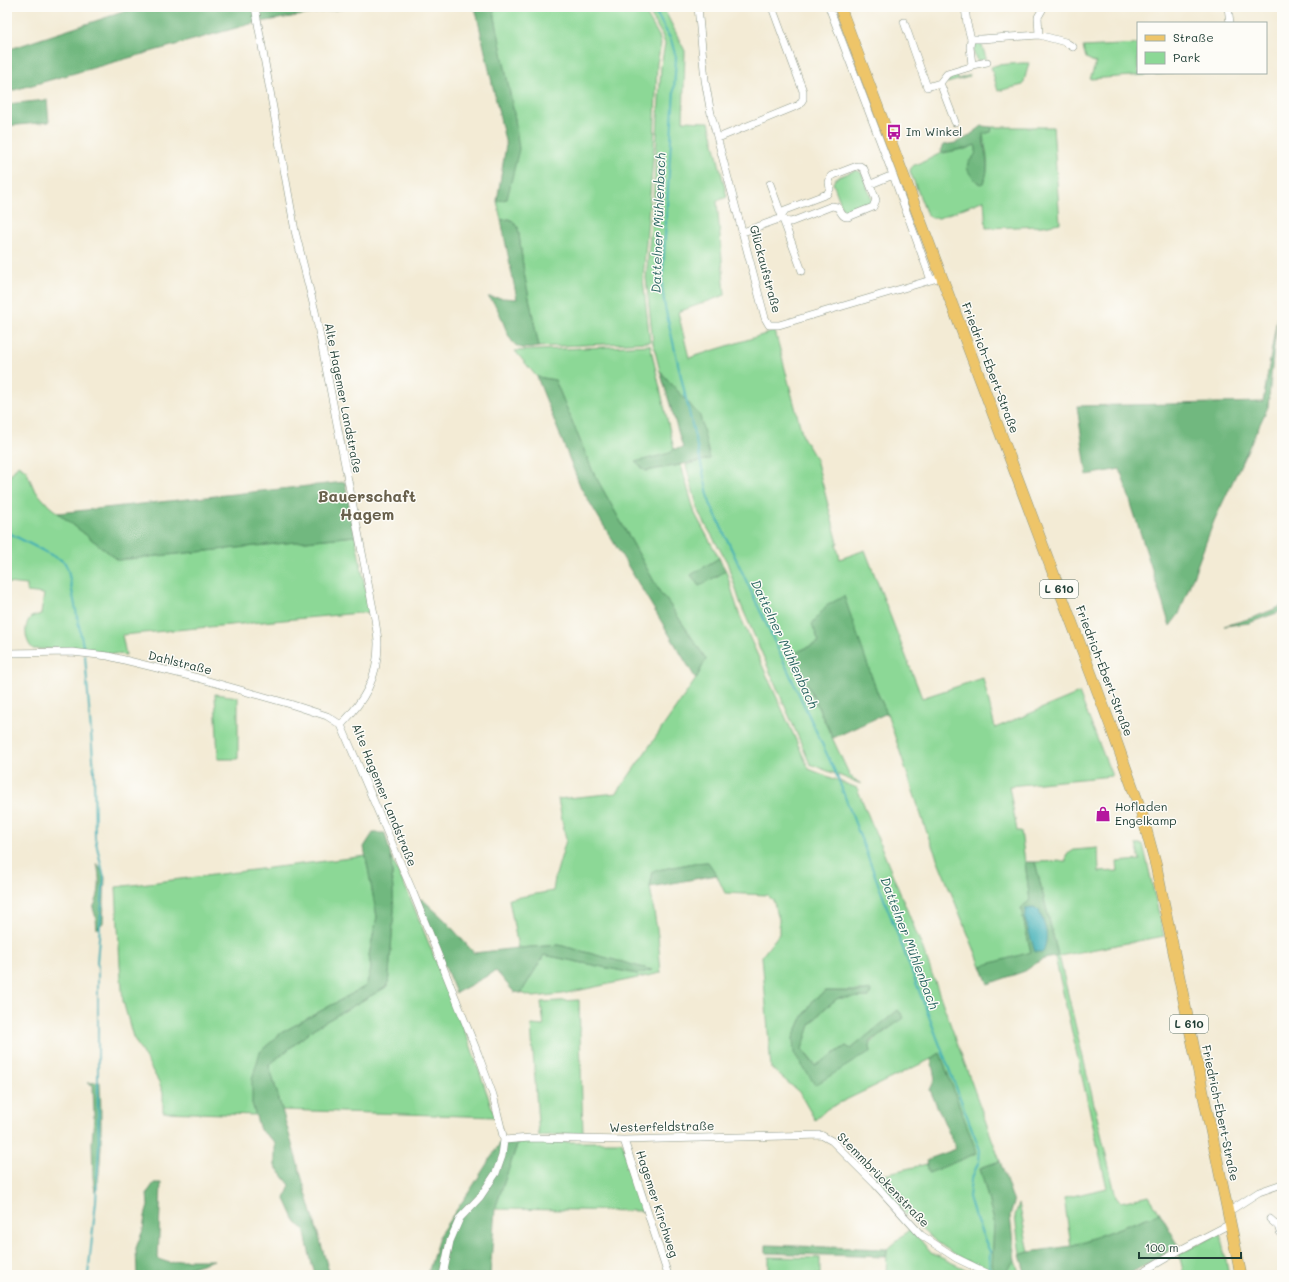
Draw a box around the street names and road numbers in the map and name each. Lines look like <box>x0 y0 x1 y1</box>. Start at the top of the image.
street label: Glückaufstraße <box>747 223 785 314</box>
street label: Friedrich-Ebert-Straße <box>959 300 1023 435</box>
street label: Alte Hagemer Landstraße <box>322 321 366 474</box>
road number: L 610 <box>1040 580 1078 598</box>
street label: Friedrich-Ebert-Straße <box>1073 603 1137 738</box>
street label: Dahlstraße <box>147 646 214 678</box>
street label: Alte Hagemer Landstraße <box>349 721 421 868</box>
road number: L 610 <box>1170 1015 1208 1033</box>
street label: Friedrich-Ebert-Straße <box>1199 1043 1243 1182</box>
street label: Westerfeldstraße <box>609 1117 715 1135</box>
street label: Stemmbrückenstraße <box>834 1128 933 1230</box>
street label: Hagemer Kirchweg <box>633 1148 683 1259</box>

